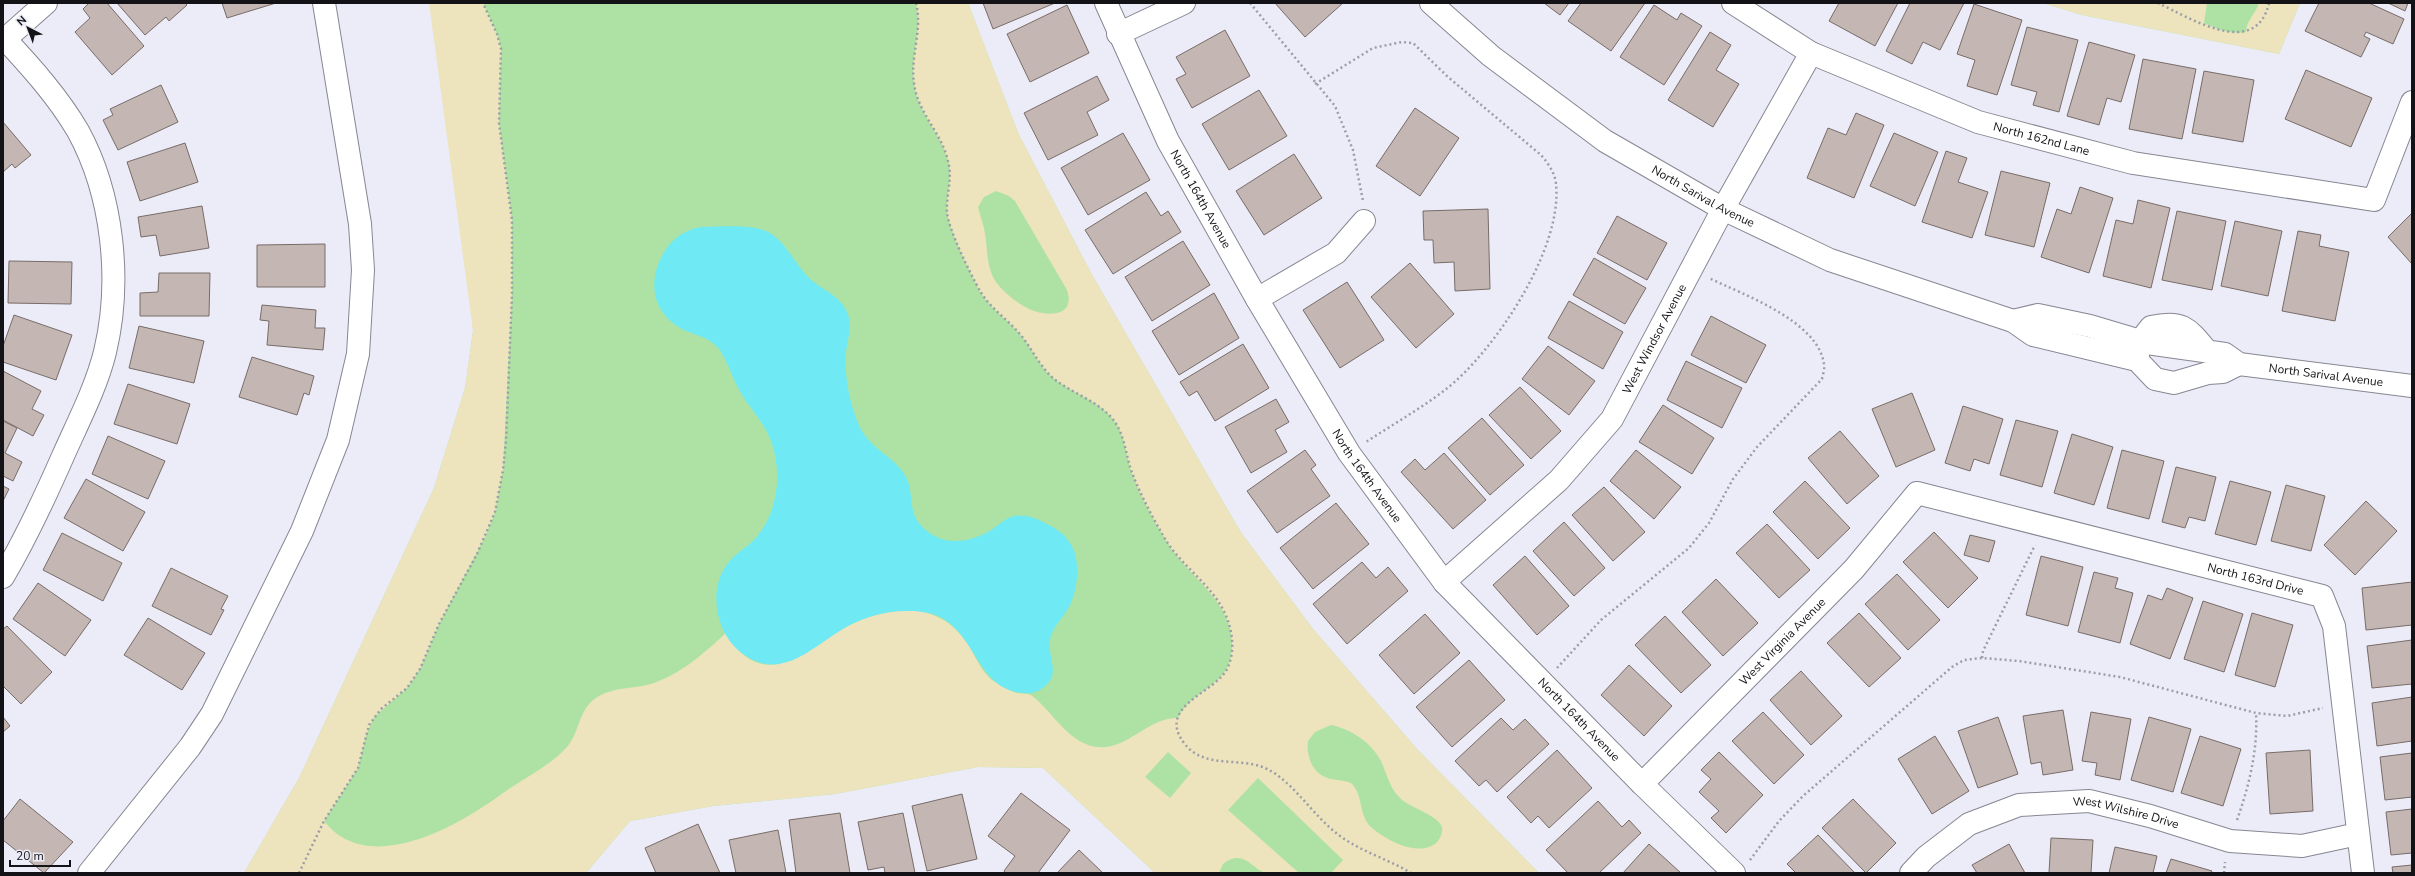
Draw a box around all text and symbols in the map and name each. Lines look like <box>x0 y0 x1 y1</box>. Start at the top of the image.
north arrow <box>8 8 48 48</box>
text: N <box>14 13 30 29</box>
street label: North 162nd Lane <box>1992 118 2091 159</box>
street label: North 164th Avenue <box>1167 147 1235 251</box>
street label: North Sarival Avenue <box>1649 162 1757 231</box>
street label: West Windsor Avenue <box>1619 281 1690 397</box>
street label: North Sarival Avenue <box>2268 360 2384 390</box>
street label: North 164th Avenue <box>1329 426 1406 526</box>
street label: North 163rd Drive <box>2206 559 2305 599</box>
street label: West Virginia Avenue <box>1736 594 1829 689</box>
street label: North 164th Avenue <box>1534 674 1623 765</box>
street label: West Wilshire Drive <box>2072 793 2181 833</box>
scale bar <box>10 842 70 868</box>
text: 20 m <box>16 848 44 864</box>

